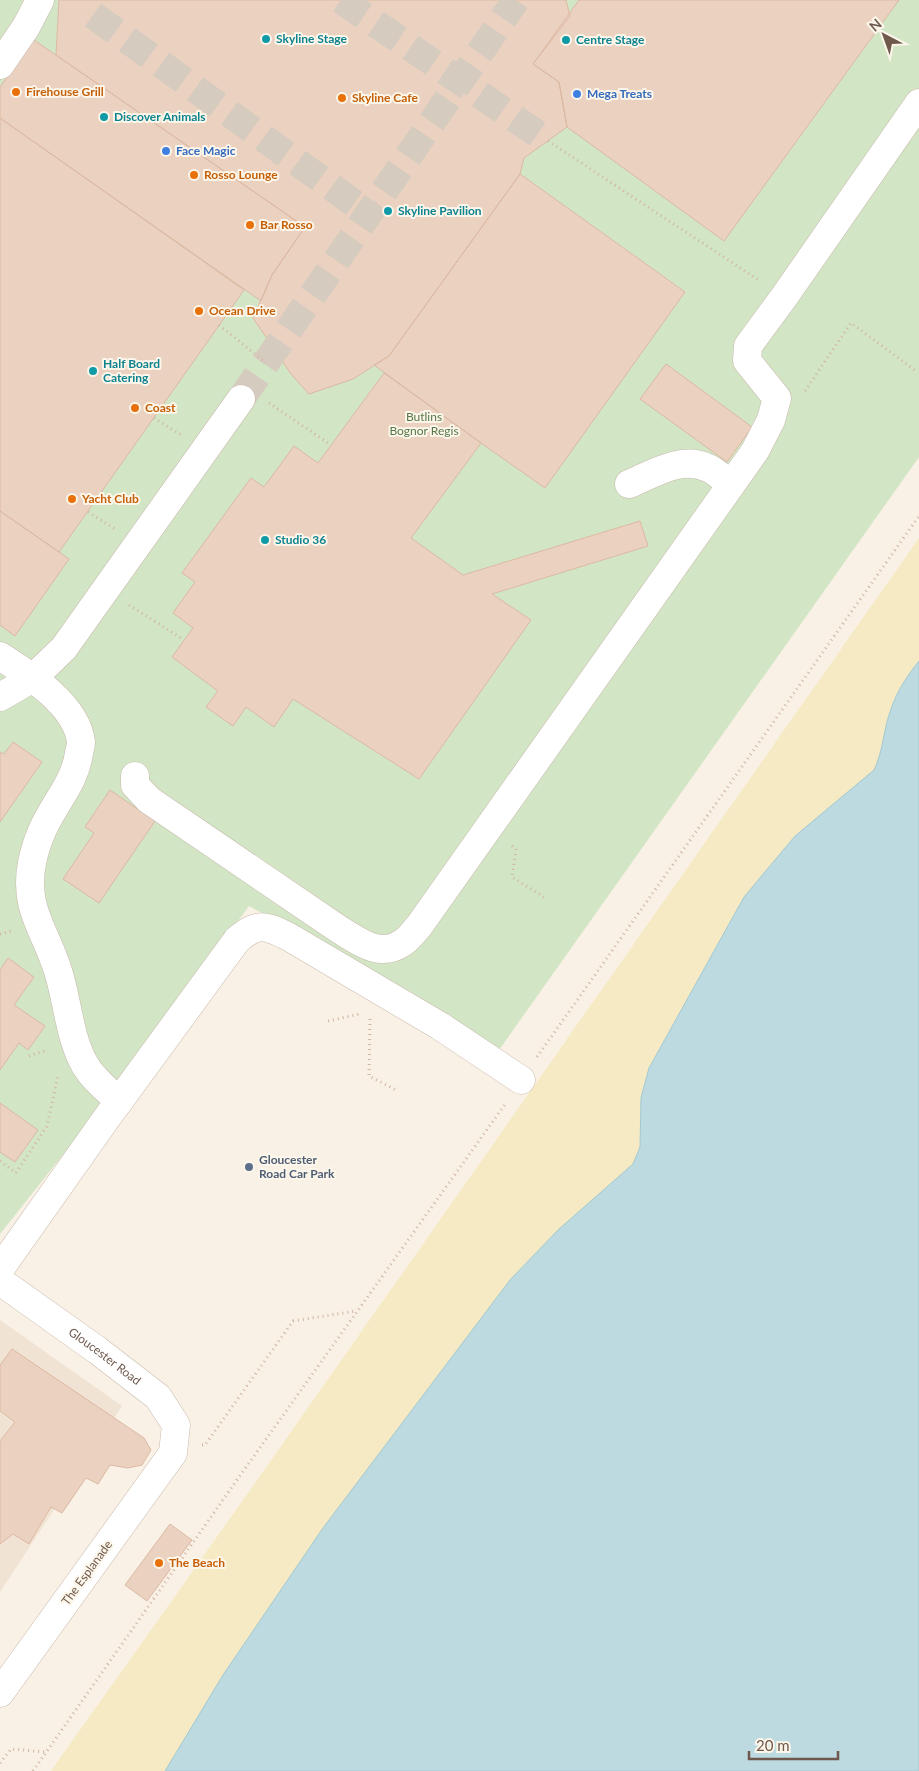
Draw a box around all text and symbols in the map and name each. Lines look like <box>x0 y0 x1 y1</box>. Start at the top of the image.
north arrow <box>859 10 909 60</box>
text: N <box>865 15 885 35</box>
place label: Skyline Stage <box>276 31 347 46</box>
place label: Centre Stage <box>576 32 645 47</box>
marker: Skyline Stage <box>260 33 272 45</box>
marker: Centre Stage <box>560 34 572 46</box>
place label: Firehouse Grill <box>26 84 104 99</box>
marker: Firehouse Grill <box>10 86 22 98</box>
place label: Mega Treats <box>587 86 652 101</box>
marker: Mega Treats <box>571 88 583 100</box>
place label: Skyline Cafe <box>352 90 418 105</box>
marker: Skyline Cafe <box>336 92 348 104</box>
place label: Discover Animals <box>114 109 206 124</box>
marker: Discover Animals <box>98 111 110 123</box>
place label: Face Magic <box>176 143 236 158</box>
marker: Face Magic <box>160 145 172 157</box>
place label: Rosso Lounge <box>204 167 278 182</box>
marker: Rosso Lounge <box>188 169 200 181</box>
place label: Skyline Pavilion <box>398 203 482 218</box>
marker: Skyline Pavilion <box>382 205 394 217</box>
place label: Bar Rosso <box>260 217 313 232</box>
marker: Bar Rosso <box>244 219 256 231</box>
place label: Ocean Drive <box>209 303 276 318</box>
marker: Ocean Drive <box>193 305 205 317</box>
place label: Half Board Catering <box>103 356 160 385</box>
marker: Half Board Catering <box>87 365 99 377</box>
place label: Coast <box>145 400 176 415</box>
marker: Coast <box>129 402 141 414</box>
park label: Butlins Bognor Regis <box>389 409 459 438</box>
place label: Yacht Club <box>81 491 139 506</box>
marker: Yacht Club <box>66 493 78 505</box>
place label: Studio 36 <box>275 532 326 547</box>
marker: Studio 36 <box>259 534 271 546</box>
place label: Gloucester Road Car Park <box>259 1152 335 1181</box>
marker: Gloucester Road Car Park <box>243 1161 255 1173</box>
street label: Gloucester Road <box>66 1324 144 1388</box>
street label: The Esplanade <box>58 1537 115 1608</box>
place label: The Beach <box>169 1555 225 1570</box>
marker: The Beach <box>153 1557 165 1569</box>
scale bar <box>749 1728 838 1760</box>
text: 20 m <box>756 1736 790 1754</box>

